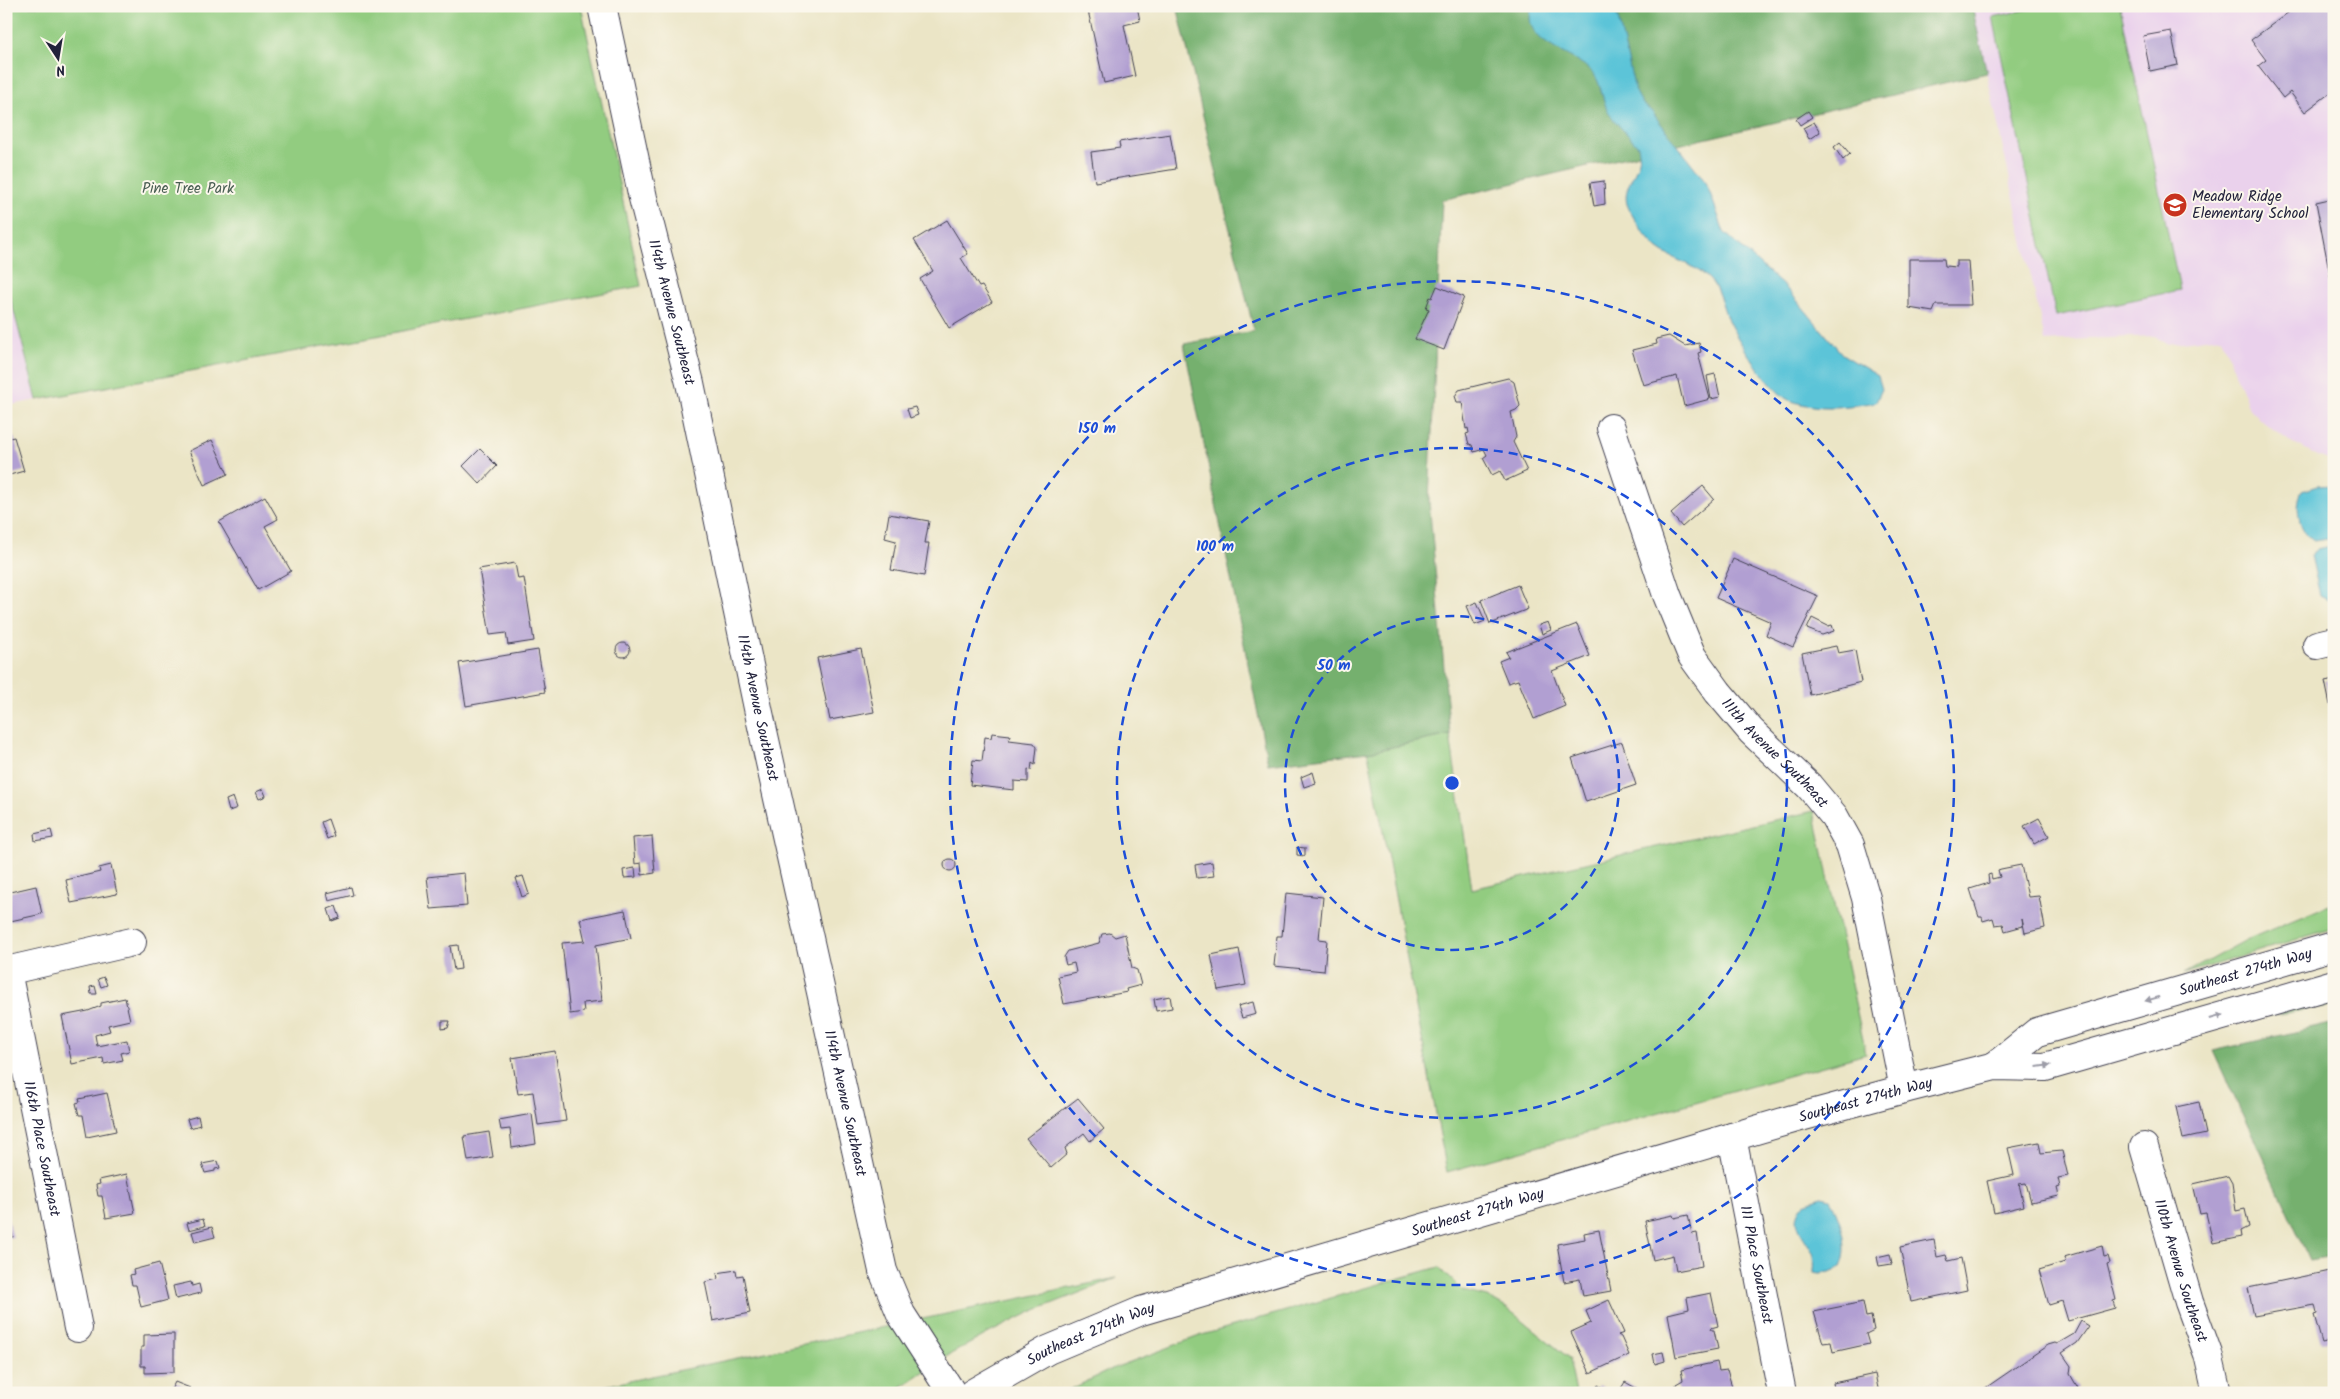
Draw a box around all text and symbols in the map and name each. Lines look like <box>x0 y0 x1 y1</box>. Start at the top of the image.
north arrow <box>32 32 82 82</box>
text: N <box>54 58 67 81</box>
park label: Pine Tree Park <box>142 177 235 201</box>
place label: Meadow Ridge Elementary School <box>2192 185 2309 226</box>
school or university icon: Meadow Ridge Elementary School <box>2162 192 2188 218</box>
street label: 114th Avenue Southeast <box>641 237 701 388</box>
text: 150 m <box>1078 417 1116 441</box>
text: 100 m <box>1196 535 1234 559</box>
street label: 114th Avenue Southeast <box>730 632 785 784</box>
text: 50 m <box>1316 654 1351 678</box>
street label: 111th Avenue Southeast <box>1715 693 1834 814</box>
centre of rings <box>1443 774 1461 792</box>
street label: Southeast 274th Way <box>2176 942 2316 1003</box>
one-way arrow <box>2145 995 2160 1003</box>
one-way arrow <box>2210 1013 2225 1021</box>
street label: 114th Avenue Southeast <box>817 1028 873 1179</box>
one-way arrow <box>2036 1062 2052 1070</box>
street label: Southeast 274th Way <box>1796 1071 1936 1130</box>
street label: 116th Place Southeast <box>16 1079 67 1219</box>
street label: Southeast 274th Way <box>1408 1182 1548 1244</box>
street label: 110th Avenue Southeast <box>2147 1196 2214 1346</box>
street label: 111 Place Southeast <box>1733 1203 1779 1326</box>
street label: Southeast 274th Way <box>1022 1296 1158 1373</box>

